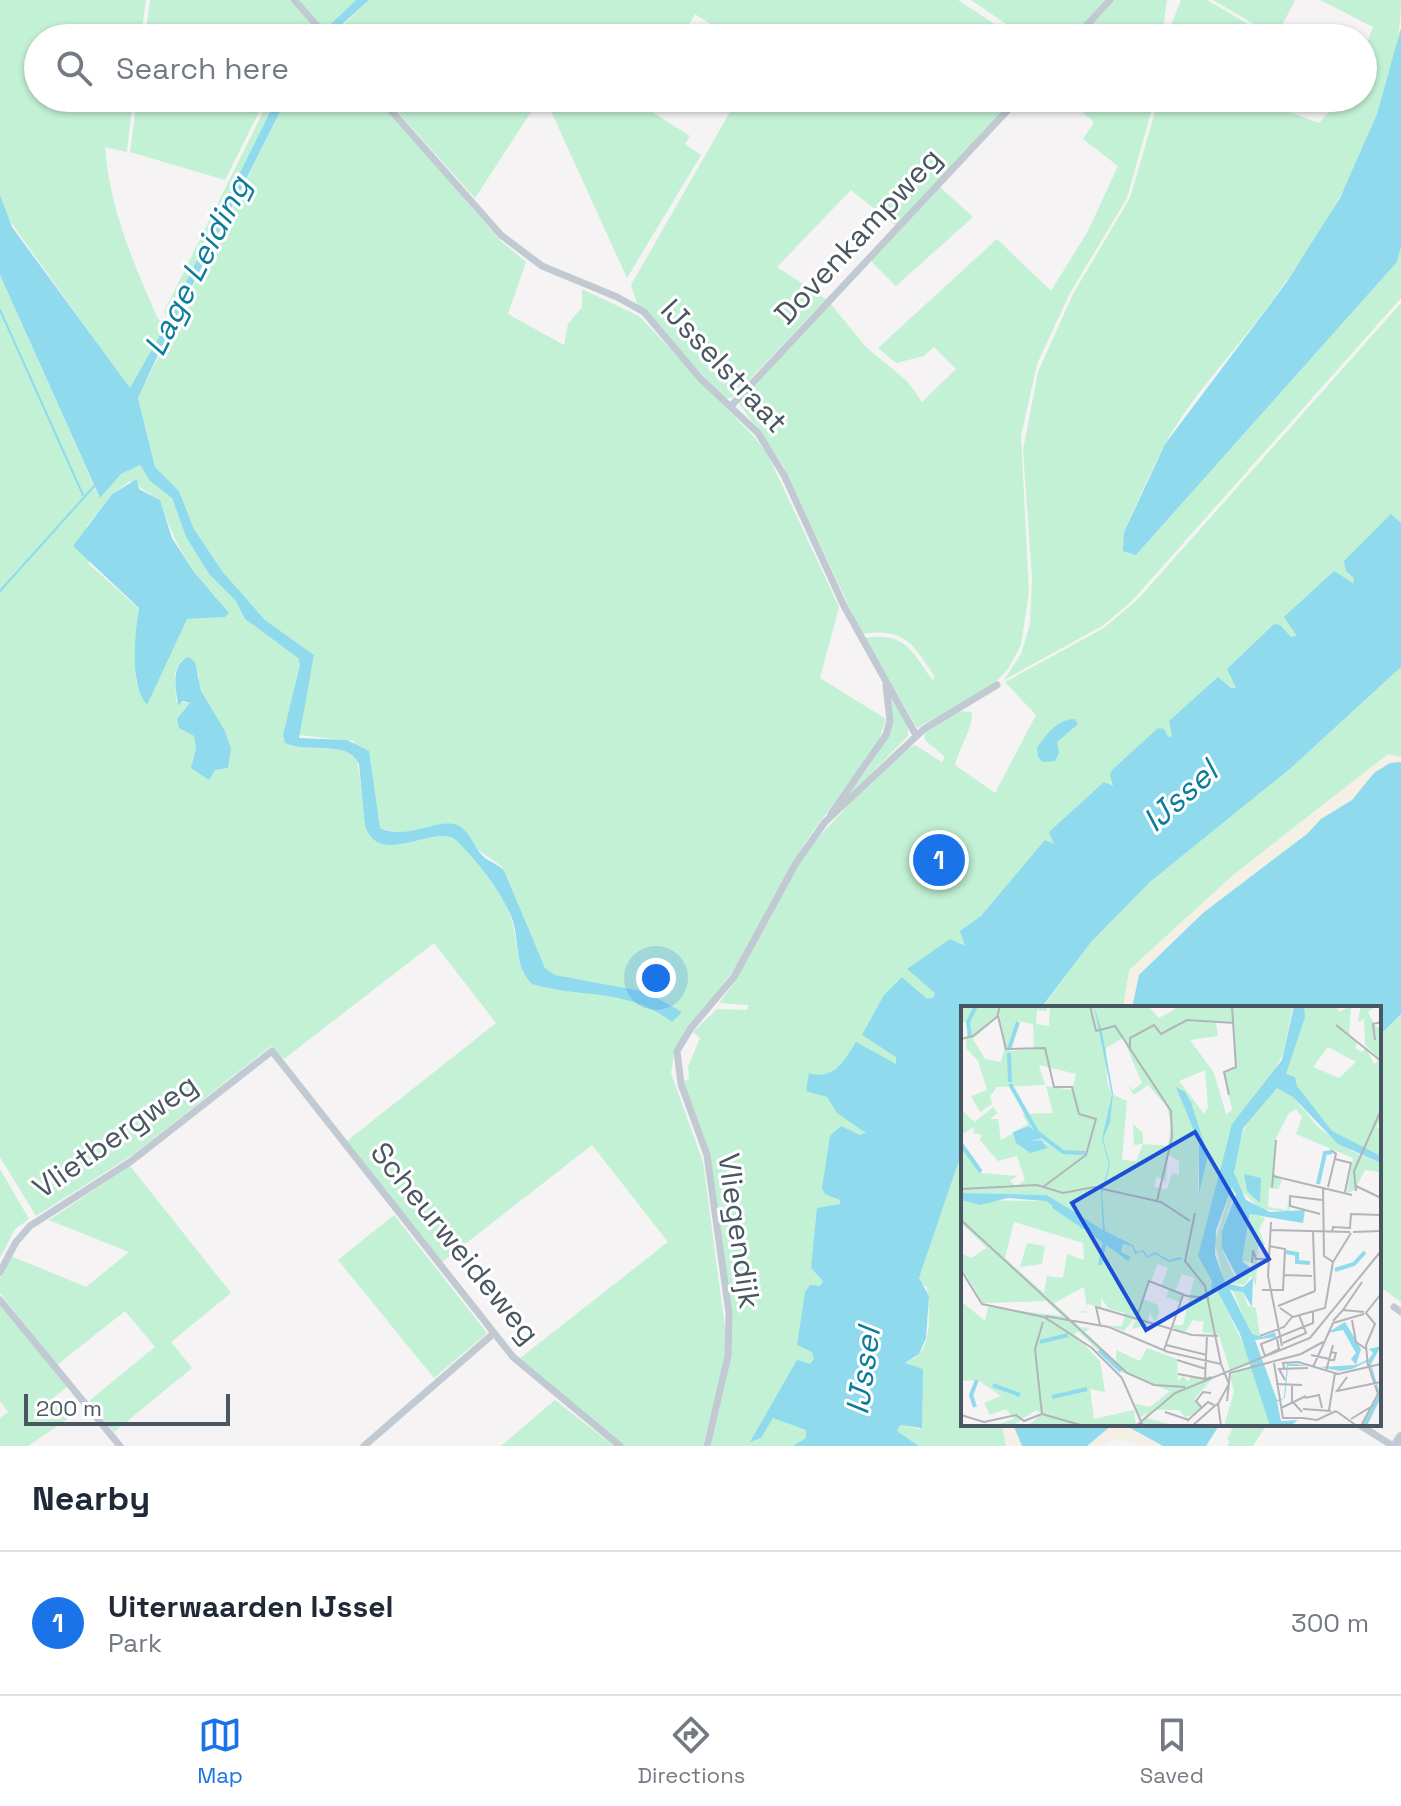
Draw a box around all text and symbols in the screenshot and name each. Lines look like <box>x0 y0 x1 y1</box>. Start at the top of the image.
search box <box>24 24 1377 112</box>
icon: search <box>52 46 96 90</box>
text: Search here <box>116 49 289 88</box>
street label: Dovenkampweg <box>766 139 950 332</box>
water label: Lage Leiding <box>135 168 260 362</box>
street label: IJsselstraat <box>652 290 796 441</box>
water label: IJssel <box>1134 750 1228 840</box>
pin: 1 <box>913 830 965 890</box>
your location <box>636 958 676 998</box>
inset map <box>961 1006 1381 1426</box>
street label: Vlietbergweg <box>25 1065 205 1207</box>
street label: Scheurweideweg <box>362 1134 549 1352</box>
street label: Vliegendijk <box>709 1151 770 1311</box>
water label: IJssel <box>837 1322 889 1417</box>
scale bar <box>24 1390 230 1426</box>
text: 200 m <box>36 1394 102 1422</box>
text: Nearby <box>32 1477 150 1520</box>
text: Uiterwaarden IJssel <box>108 1587 394 1626</box>
text: 1 <box>52 1606 64 1640</box>
text: 300 m <box>1291 1606 1369 1640</box>
text: Park <box>108 1626 162 1660</box>
tab: Map <box>197 1713 243 1789</box>
tab: Directions <box>637 1713 745 1789</box>
tab: Saved <box>1140 1713 1204 1789</box>

